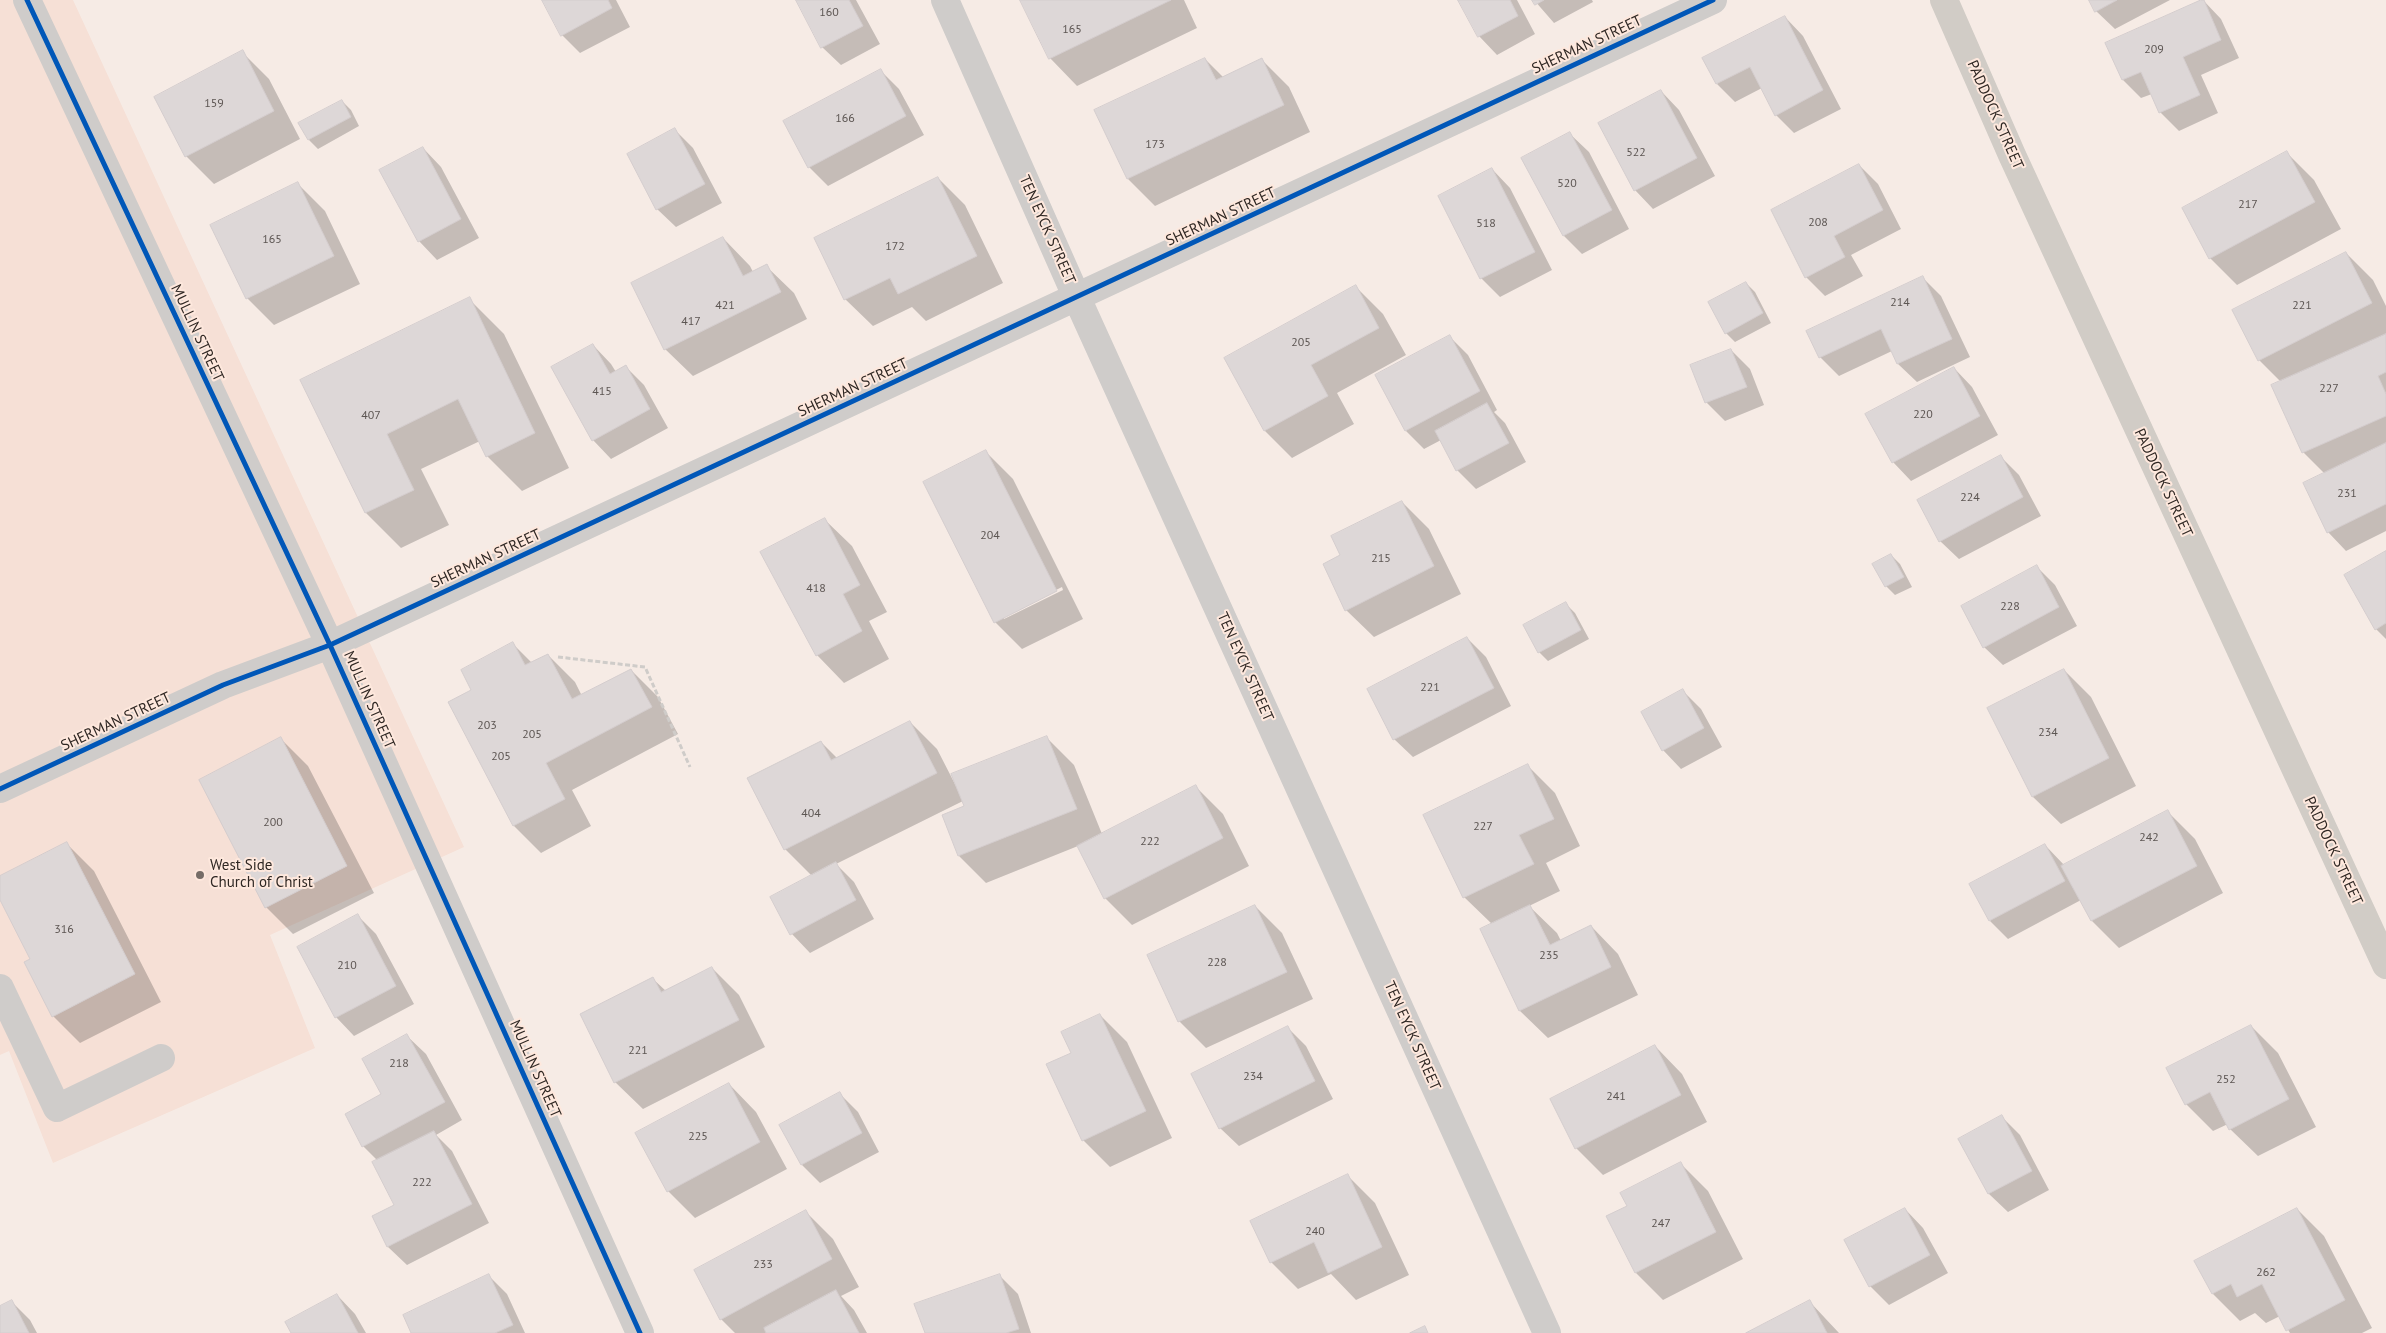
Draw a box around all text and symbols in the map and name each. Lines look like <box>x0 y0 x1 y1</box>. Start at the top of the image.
house number: 160 <box>819 6 839 20</box>
street label: SHERMAN STREET <box>1529 12 1645 78</box>
house number: 165 <box>1062 23 1082 37</box>
house number: 209 <box>2144 43 2164 57</box>
street label: PADDOCK STREET <box>1963 58 2027 172</box>
house number: 159 <box>204 97 224 111</box>
house number: 166 <box>835 112 855 126</box>
house number: 173 <box>1145 138 1165 152</box>
house number: 522 <box>1626 146 1646 160</box>
street label: TEN EYCK STREET <box>1015 173 1079 287</box>
house number: 520 <box>1557 177 1577 191</box>
street label: SHERMAN STREET <box>1163 184 1279 250</box>
house number: 217 <box>2238 198 2258 212</box>
house number: 208 <box>1808 216 1828 230</box>
house number: 518 <box>1476 217 1496 231</box>
house number: 165 <box>262 233 282 247</box>
house number: 172 <box>885 240 905 254</box>
street label: MULLIN STREET <box>167 282 227 384</box>
house number: 214 <box>1890 296 1910 310</box>
house number: 421 <box>715 299 735 313</box>
house number: 221 <box>2292 299 2312 313</box>
house number: 417 <box>681 315 701 329</box>
house number: 205 <box>1291 336 1311 350</box>
street label: SHERMAN STREET <box>795 355 911 421</box>
house number: 227 <box>2319 382 2339 396</box>
house number: 415 <box>592 385 612 399</box>
house number: 220 <box>1913 408 1933 422</box>
house number: 407 <box>361 409 381 423</box>
street label: PADDOCK STREET <box>2130 426 2196 540</box>
house number: 231 <box>2337 487 2357 501</box>
house number: 224 <box>1960 491 1980 505</box>
street label: SHERMAN STREET <box>428 526 544 592</box>
house number: 204 <box>980 529 1000 543</box>
house number: 215 <box>1371 552 1391 566</box>
house number: 418 <box>806 582 826 596</box>
house number: 228 <box>2000 600 2020 614</box>
street label: TEN EYCK STREET <box>1213 610 1277 724</box>
street label: MULLIN STREET <box>339 648 399 752</box>
house number: 221 <box>1420 681 1440 695</box>
street label: SHERMAN STREET <box>58 689 174 755</box>
house number: 203 <box>477 719 497 733</box>
house number: 234 <box>2038 726 2058 740</box>
house number: 205 <box>522 728 542 742</box>
house number: 205 <box>491 750 511 764</box>
street label: PADDOCK STREET <box>2300 794 2366 908</box>
house number: 404 <box>801 807 821 821</box>
house number: 200 <box>263 816 283 830</box>
house number: 227 <box>1473 820 1493 834</box>
house number: 242 <box>2139 831 2159 845</box>
house number: 222 <box>1140 835 1160 849</box>
place label: West Side Church of Christ <box>210 857 313 892</box>
marker: West Side Church of Christ <box>194 869 206 881</box>
house number: 316 <box>54 923 74 937</box>
house number: 235 <box>1539 949 1559 963</box>
house number: 228 <box>1207 956 1227 970</box>
house number: 210 <box>337 959 357 973</box>
street label: TEN EYCK STREET <box>1380 979 1444 1093</box>
street label: MULLIN STREET <box>505 1017 565 1121</box>
house number: 221 <box>628 1044 648 1058</box>
house number: 218 <box>389 1057 409 1071</box>
house number: 234 <box>1243 1070 1263 1084</box>
house number: 252 <box>2216 1073 2236 1087</box>
house number: 241 <box>1606 1090 1626 1104</box>
house number: 225 <box>688 1130 708 1144</box>
house number: 222 <box>412 1176 432 1190</box>
house number: 247 <box>1651 1217 1671 1231</box>
house number: 240 <box>1305 1225 1325 1239</box>
house number: 233 <box>753 1258 773 1272</box>
house number: 262 <box>2256 1266 2276 1280</box>

